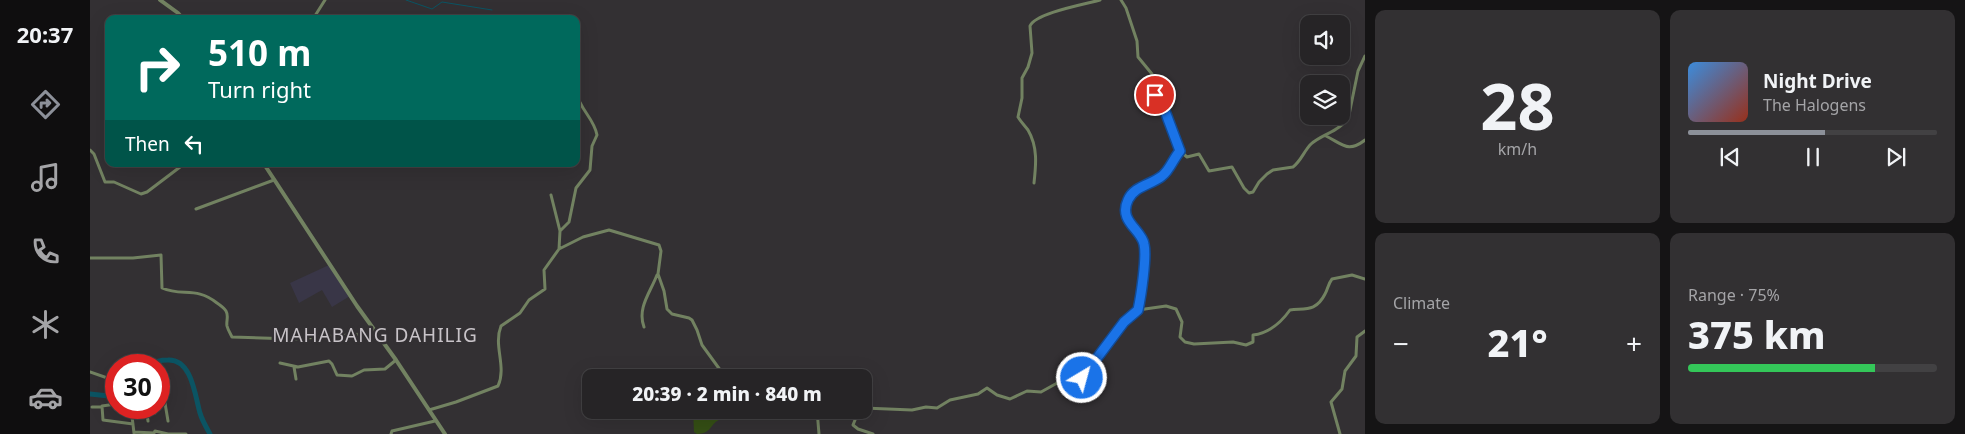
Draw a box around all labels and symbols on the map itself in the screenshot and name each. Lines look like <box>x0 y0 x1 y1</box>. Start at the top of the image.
pin <box>1134 74 1176 116</box>
district label: MAHABANG DAHILIG <box>272 322 478 348</box>
position arrow <box>1055 351 1107 403</box>
speed limit sign: 30 <box>105 354 170 419</box>

